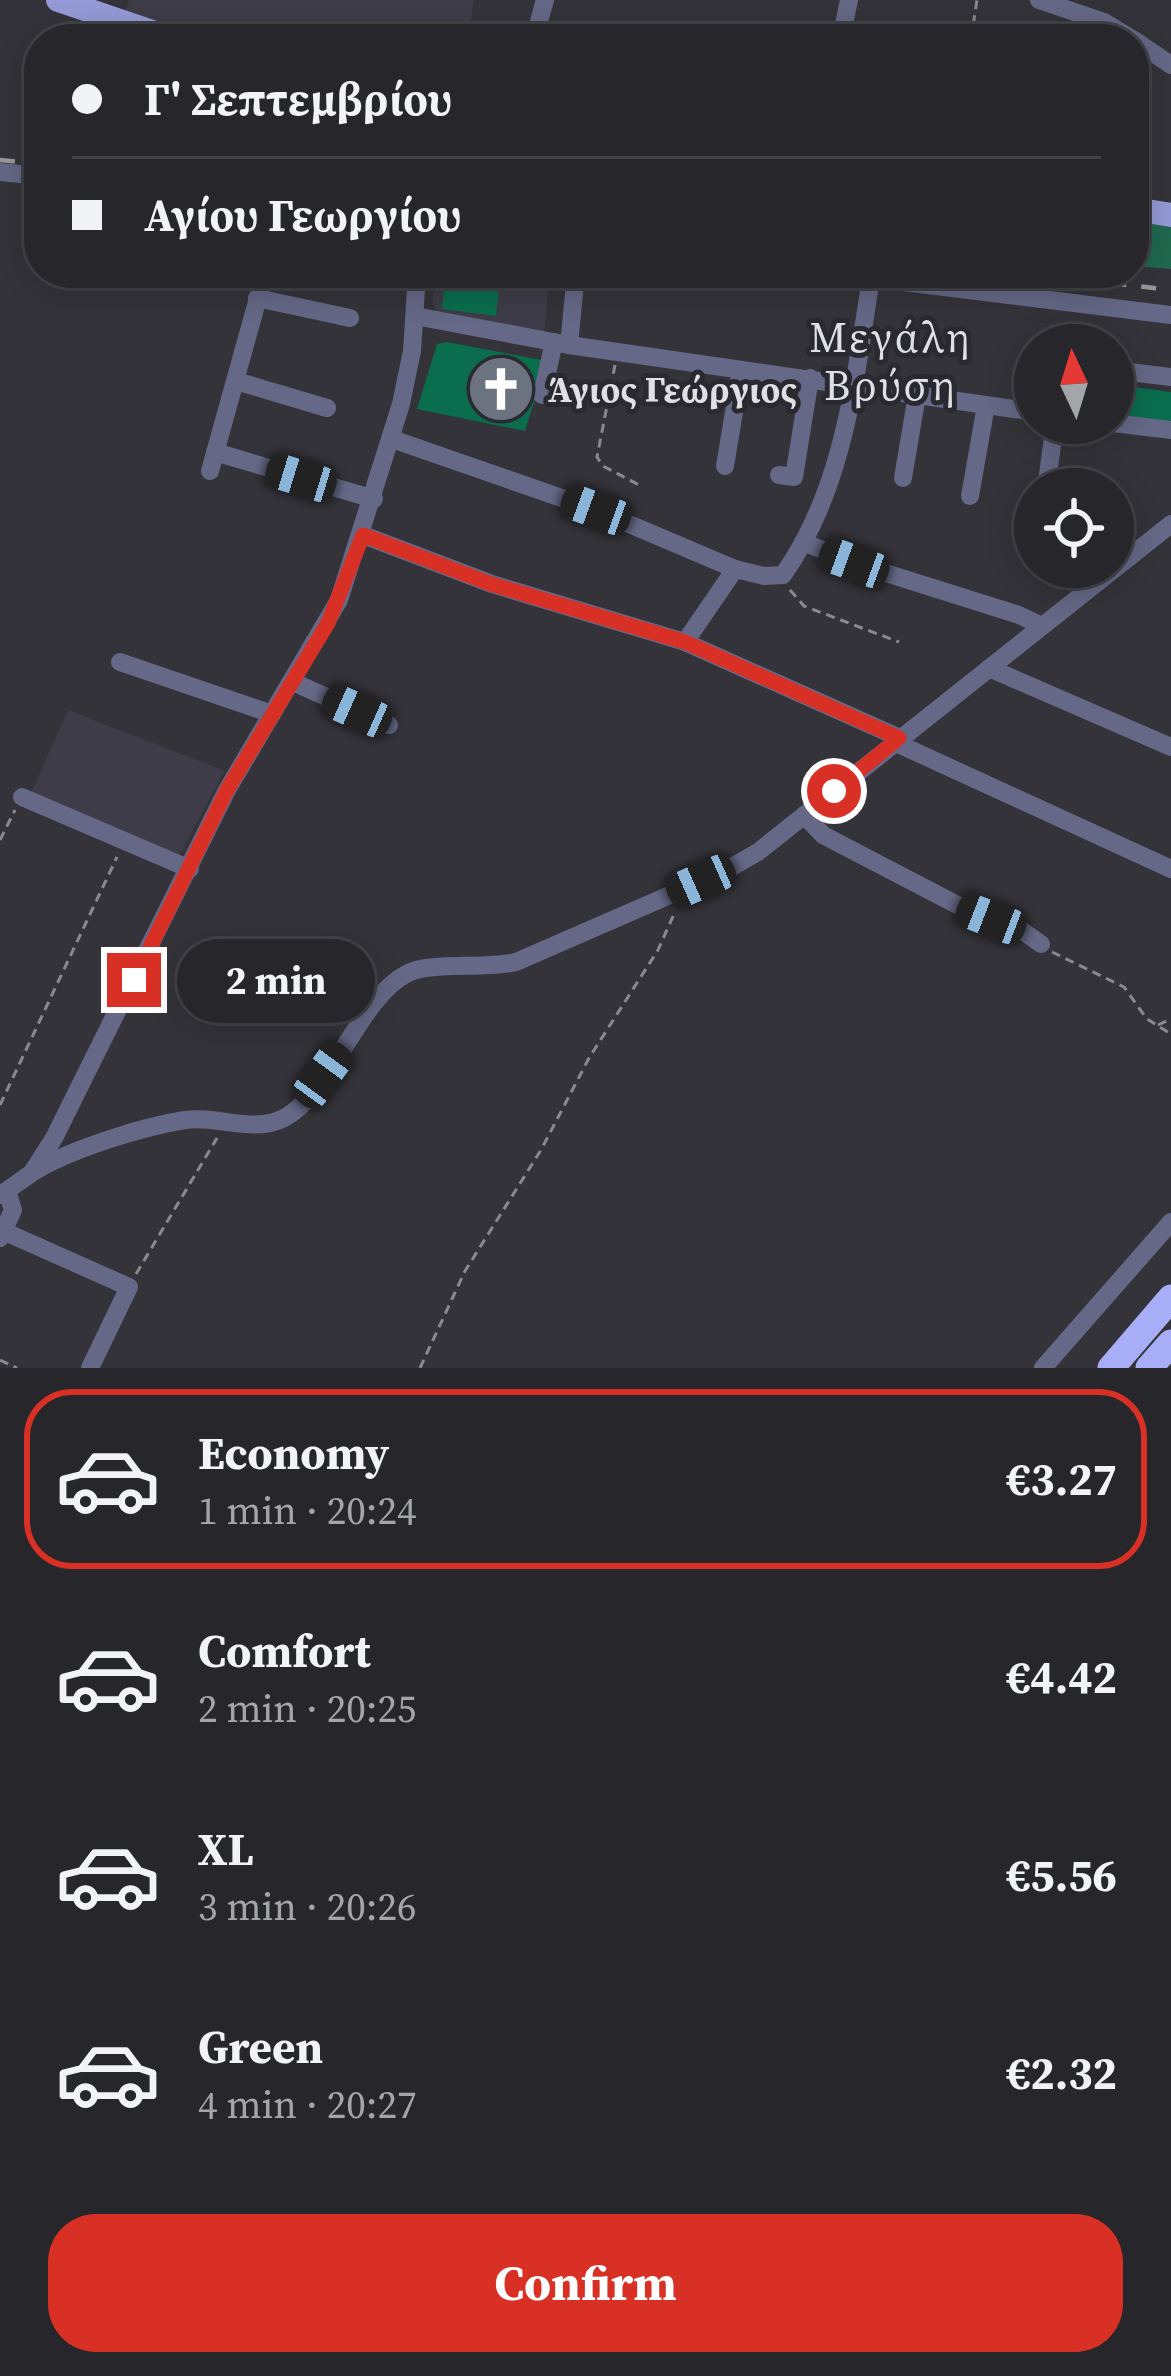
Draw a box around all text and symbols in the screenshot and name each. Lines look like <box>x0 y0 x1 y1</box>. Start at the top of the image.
text: Γ' Σεπτεμβρίου <box>144 68 452 130</box>
text: Αγίου Γεωργίου <box>144 184 461 246</box>
district label: Μεγάλη Βρύση <box>809 308 973 414</box>
north arrow <box>1014 324 1134 444</box>
map controls <box>1014 324 1134 588</box>
church icon: Άγιος Γεώργιος <box>466 354 536 424</box>
place label: Άγιος Γεώργιος <box>548 365 797 414</box>
car <box>261 450 341 506</box>
button: locate <box>1014 468 1134 588</box>
car <box>556 481 636 539</box>
car <box>814 534 894 592</box>
car <box>317 680 397 742</box>
route start <box>807 764 861 818</box>
car <box>661 850 741 912</box>
car <box>951 889 1031 949</box>
callout: 2 min <box>176 938 374 1022</box>
route end <box>107 953 161 1007</box>
text: 2 min <box>225 954 327 1007</box>
car <box>287 1035 359 1115</box>
text: Economy <box>198 1422 389 1484</box>
icon: car <box>54 1425 162 1533</box>
text: €3.27 <box>1006 1448 1117 1510</box>
text: 1 min · 20:24 <box>198 1484 417 1537</box>
text: Comfort <box>198 1620 371 1682</box>
icon: car <box>54 1623 162 1731</box>
text: €4.42 <box>1006 1646 1117 1708</box>
text: 2 min · 20:25 <box>198 1682 417 1735</box>
text: XL <box>198 1818 254 1880</box>
icon: car <box>54 1821 162 1929</box>
text: €5.56 <box>1006 1844 1117 1906</box>
text: 3 min · 20:26 <box>198 1880 417 1933</box>
text: Green <box>198 2016 323 2078</box>
icon: car <box>54 2019 162 2127</box>
text: €2.32 <box>1006 2042 1117 2104</box>
text: 4 min · 20:27 <box>198 2078 417 2131</box>
button: Confirm <box>48 2214 1123 2352</box>

